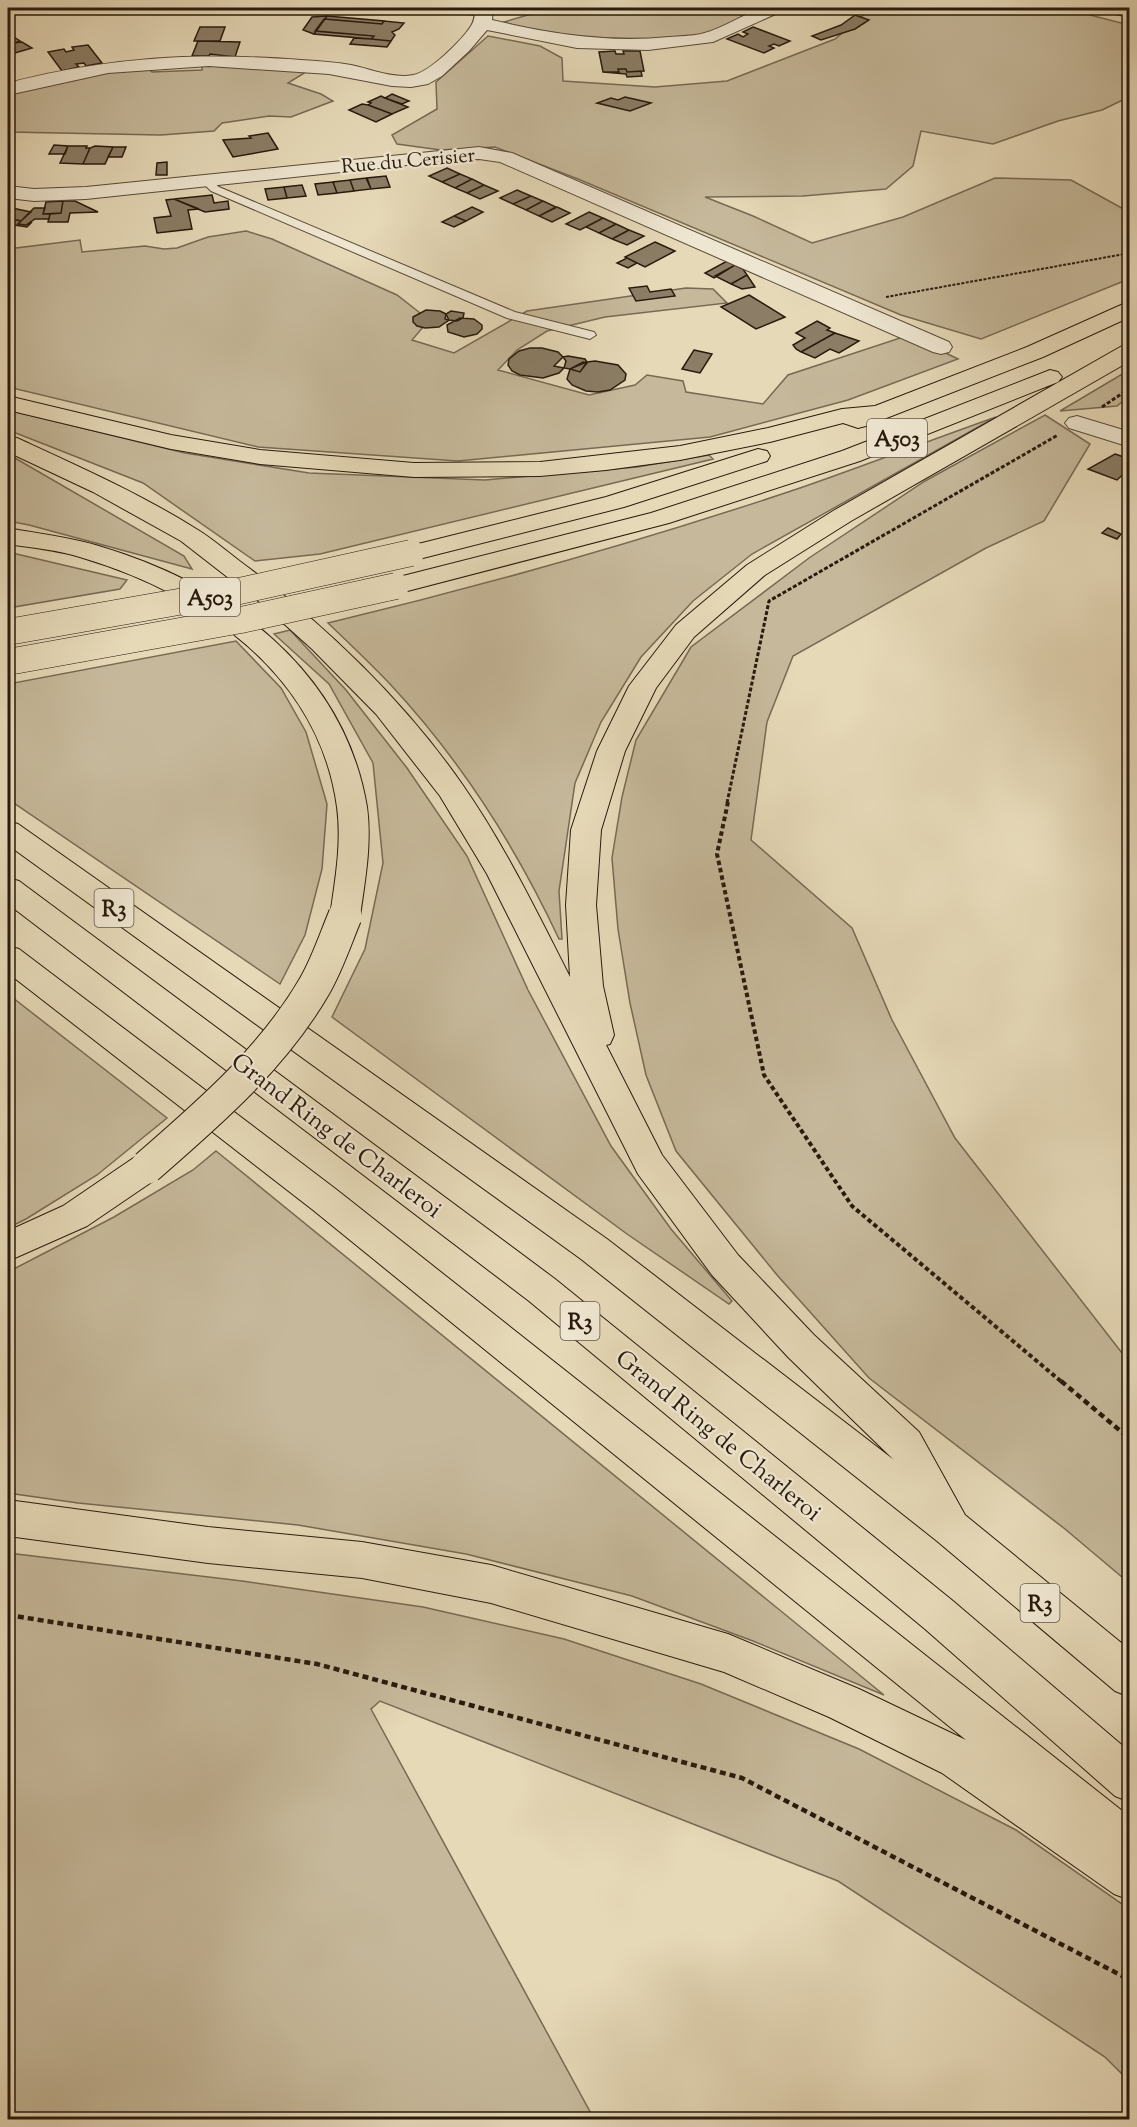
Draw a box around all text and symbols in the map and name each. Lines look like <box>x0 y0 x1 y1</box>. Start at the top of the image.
street label: Rue du Cerisier <box>340 142 477 183</box>
road number: A503 <box>867 419 927 457</box>
road number: A503 <box>180 578 240 616</box>
road number: R3 <box>94 889 134 927</box>
street label: Grand Ring de Charleroi <box>223 1046 449 1227</box>
road number: R3 <box>560 1302 600 1340</box>
street label: Grand Ring de Charleroi <box>607 1343 828 1531</box>
road number: R3 <box>1020 1584 1060 1622</box>

